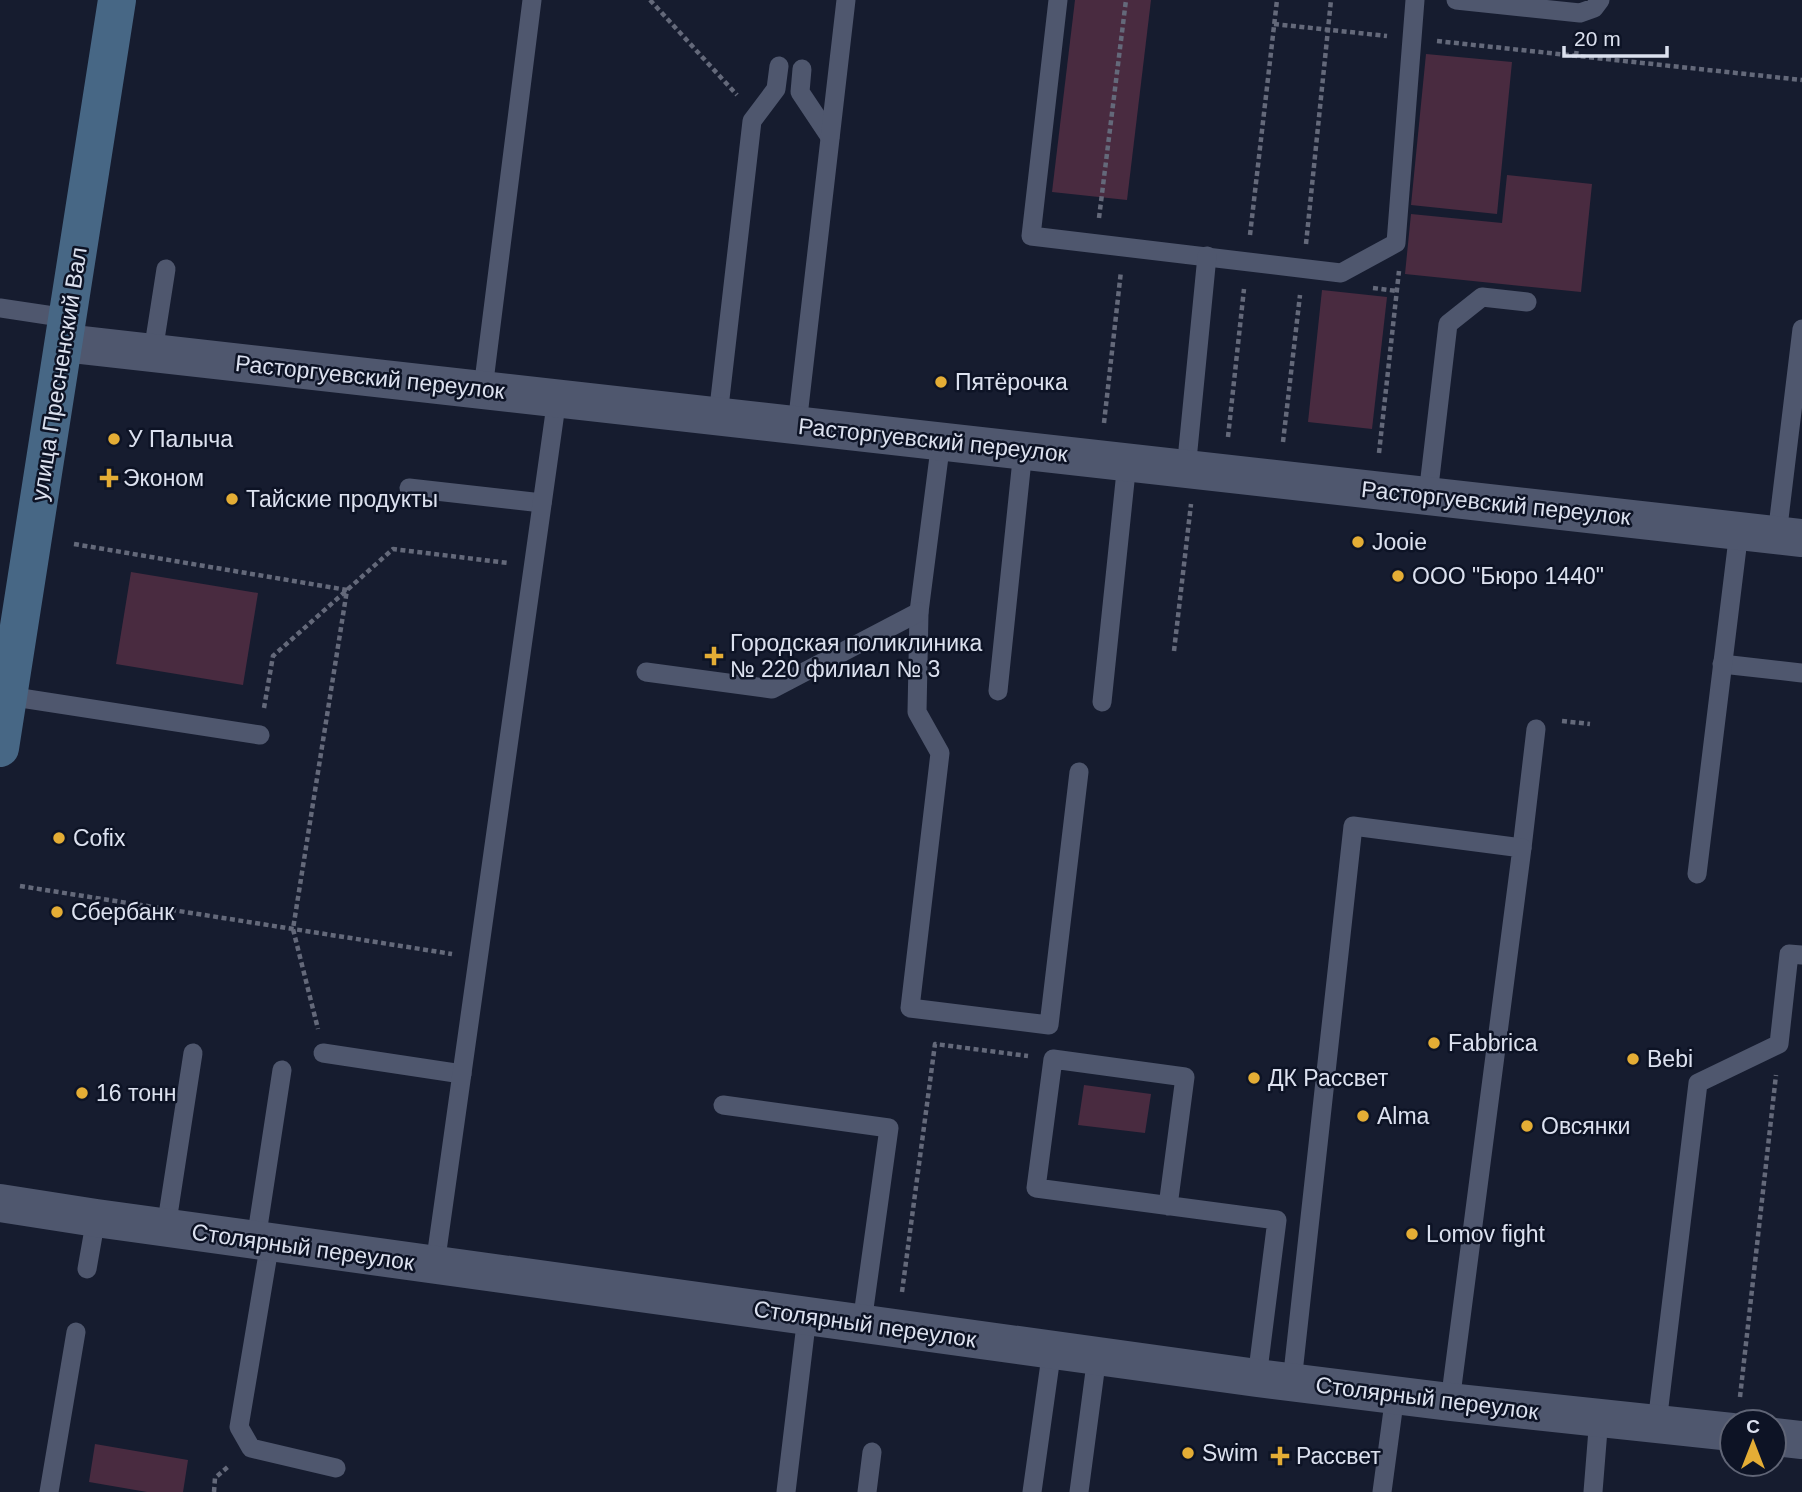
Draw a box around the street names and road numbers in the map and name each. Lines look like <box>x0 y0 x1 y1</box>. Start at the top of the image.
street label: улица Пресненский Вал <box>26 245 92 503</box>
street label: Расторгуевский переулок <box>234 350 507 404</box>
street label: Расторгуевский переулок <box>797 413 1070 467</box>
street label: Расторгуевский переулок <box>1360 476 1633 530</box>
street label: Столярный переулок <box>190 1219 417 1276</box>
street label: Столярный переулок <box>752 1296 979 1353</box>
street label: Столярный переулок <box>1314 1371 1541 1425</box>

